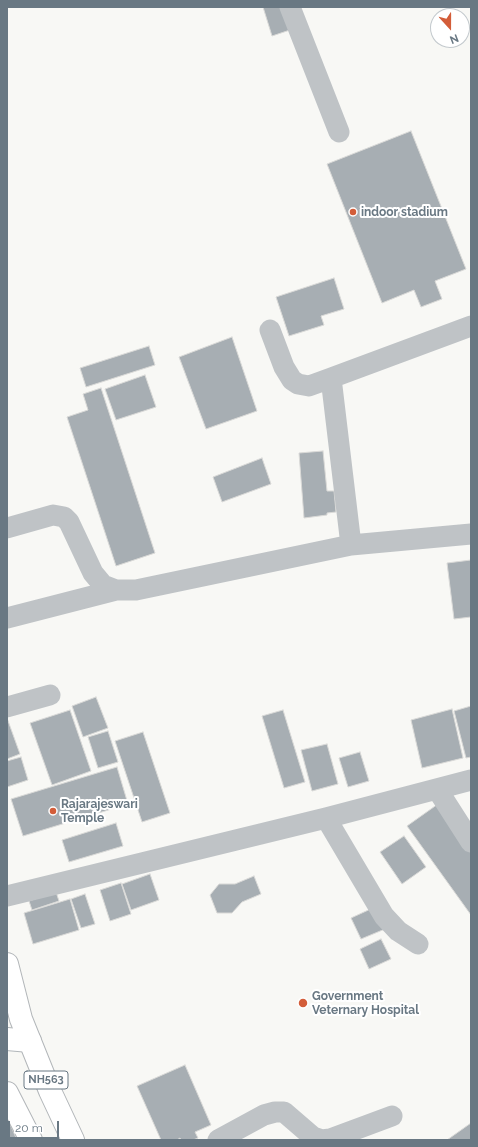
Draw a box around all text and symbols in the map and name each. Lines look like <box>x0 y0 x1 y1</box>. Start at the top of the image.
north arrow <box>430 8 470 48</box>
text: N <box>448 31 460 46</box>
place label: indoor stadium <box>361 205 448 219</box>
marker: indoor stadium <box>348 207 358 217</box>
place label: Rajarajeswari Temple <box>61 797 138 825</box>
marker: Rajarajeswari Temple <box>48 806 58 816</box>
place label: Government Veternary Hospital <box>312 989 419 1017</box>
marker: Government Veternary Hospital <box>297 997 309 1009</box>
road number: NH563 <box>24 1071 68 1089</box>
scale bar <box>10 1113 61 1139</box>
text: 20 m <box>15 1121 43 1135</box>

